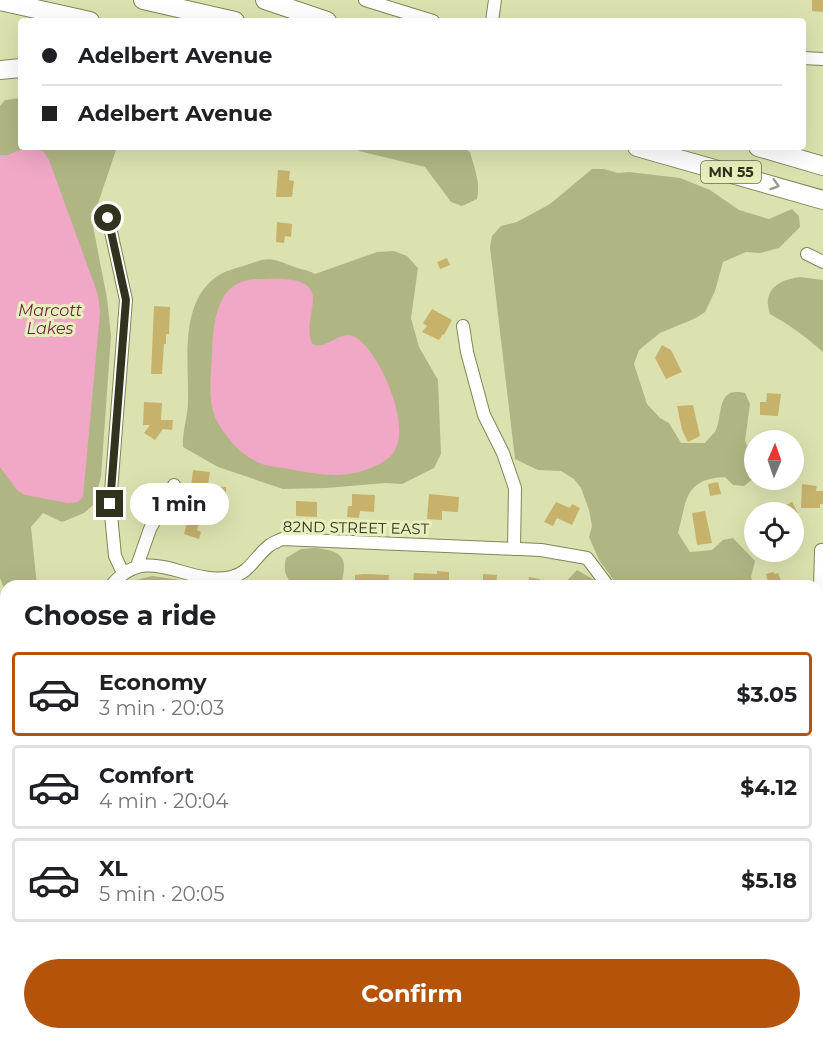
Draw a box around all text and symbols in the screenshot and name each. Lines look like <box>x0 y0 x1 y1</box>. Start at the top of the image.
text: Adelbert Avenue <box>78 42 272 69</box>
text: Adelbert Avenue <box>78 100 272 127</box>
road number: MN 55 <box>701 161 761 183</box>
one-way arrow <box>769 178 780 190</box>
route start <box>94 204 121 231</box>
water label: Marcott Lakes <box>18 301 83 338</box>
north arrow <box>744 430 804 490</box>
map controls <box>744 430 804 562</box>
callout: 1 min <box>131 483 230 525</box>
route end <box>96 490 123 517</box>
text: 1 min <box>152 492 207 516</box>
button: locate <box>744 502 804 562</box>
street label: 82ND STREET EAST <box>283 517 430 538</box>
text: Choose a ride <box>24 599 216 632</box>
icon: car <box>27 667 81 721</box>
text: Economy <box>99 669 207 696</box>
text: $3.05 <box>737 681 797 708</box>
text: 3 min · 20:03 <box>99 696 224 720</box>
icon: car <box>27 760 81 814</box>
text: Comfort <box>99 762 194 789</box>
text: $4.12 <box>740 774 797 801</box>
text: 4 min · 20:04 <box>99 789 228 813</box>
icon: car <box>27 853 81 907</box>
text: XL <box>99 855 128 882</box>
text: $5.18 <box>741 867 797 894</box>
text: 5 min · 20:05 <box>99 882 225 906</box>
button: Confirm <box>24 959 800 1028</box>

